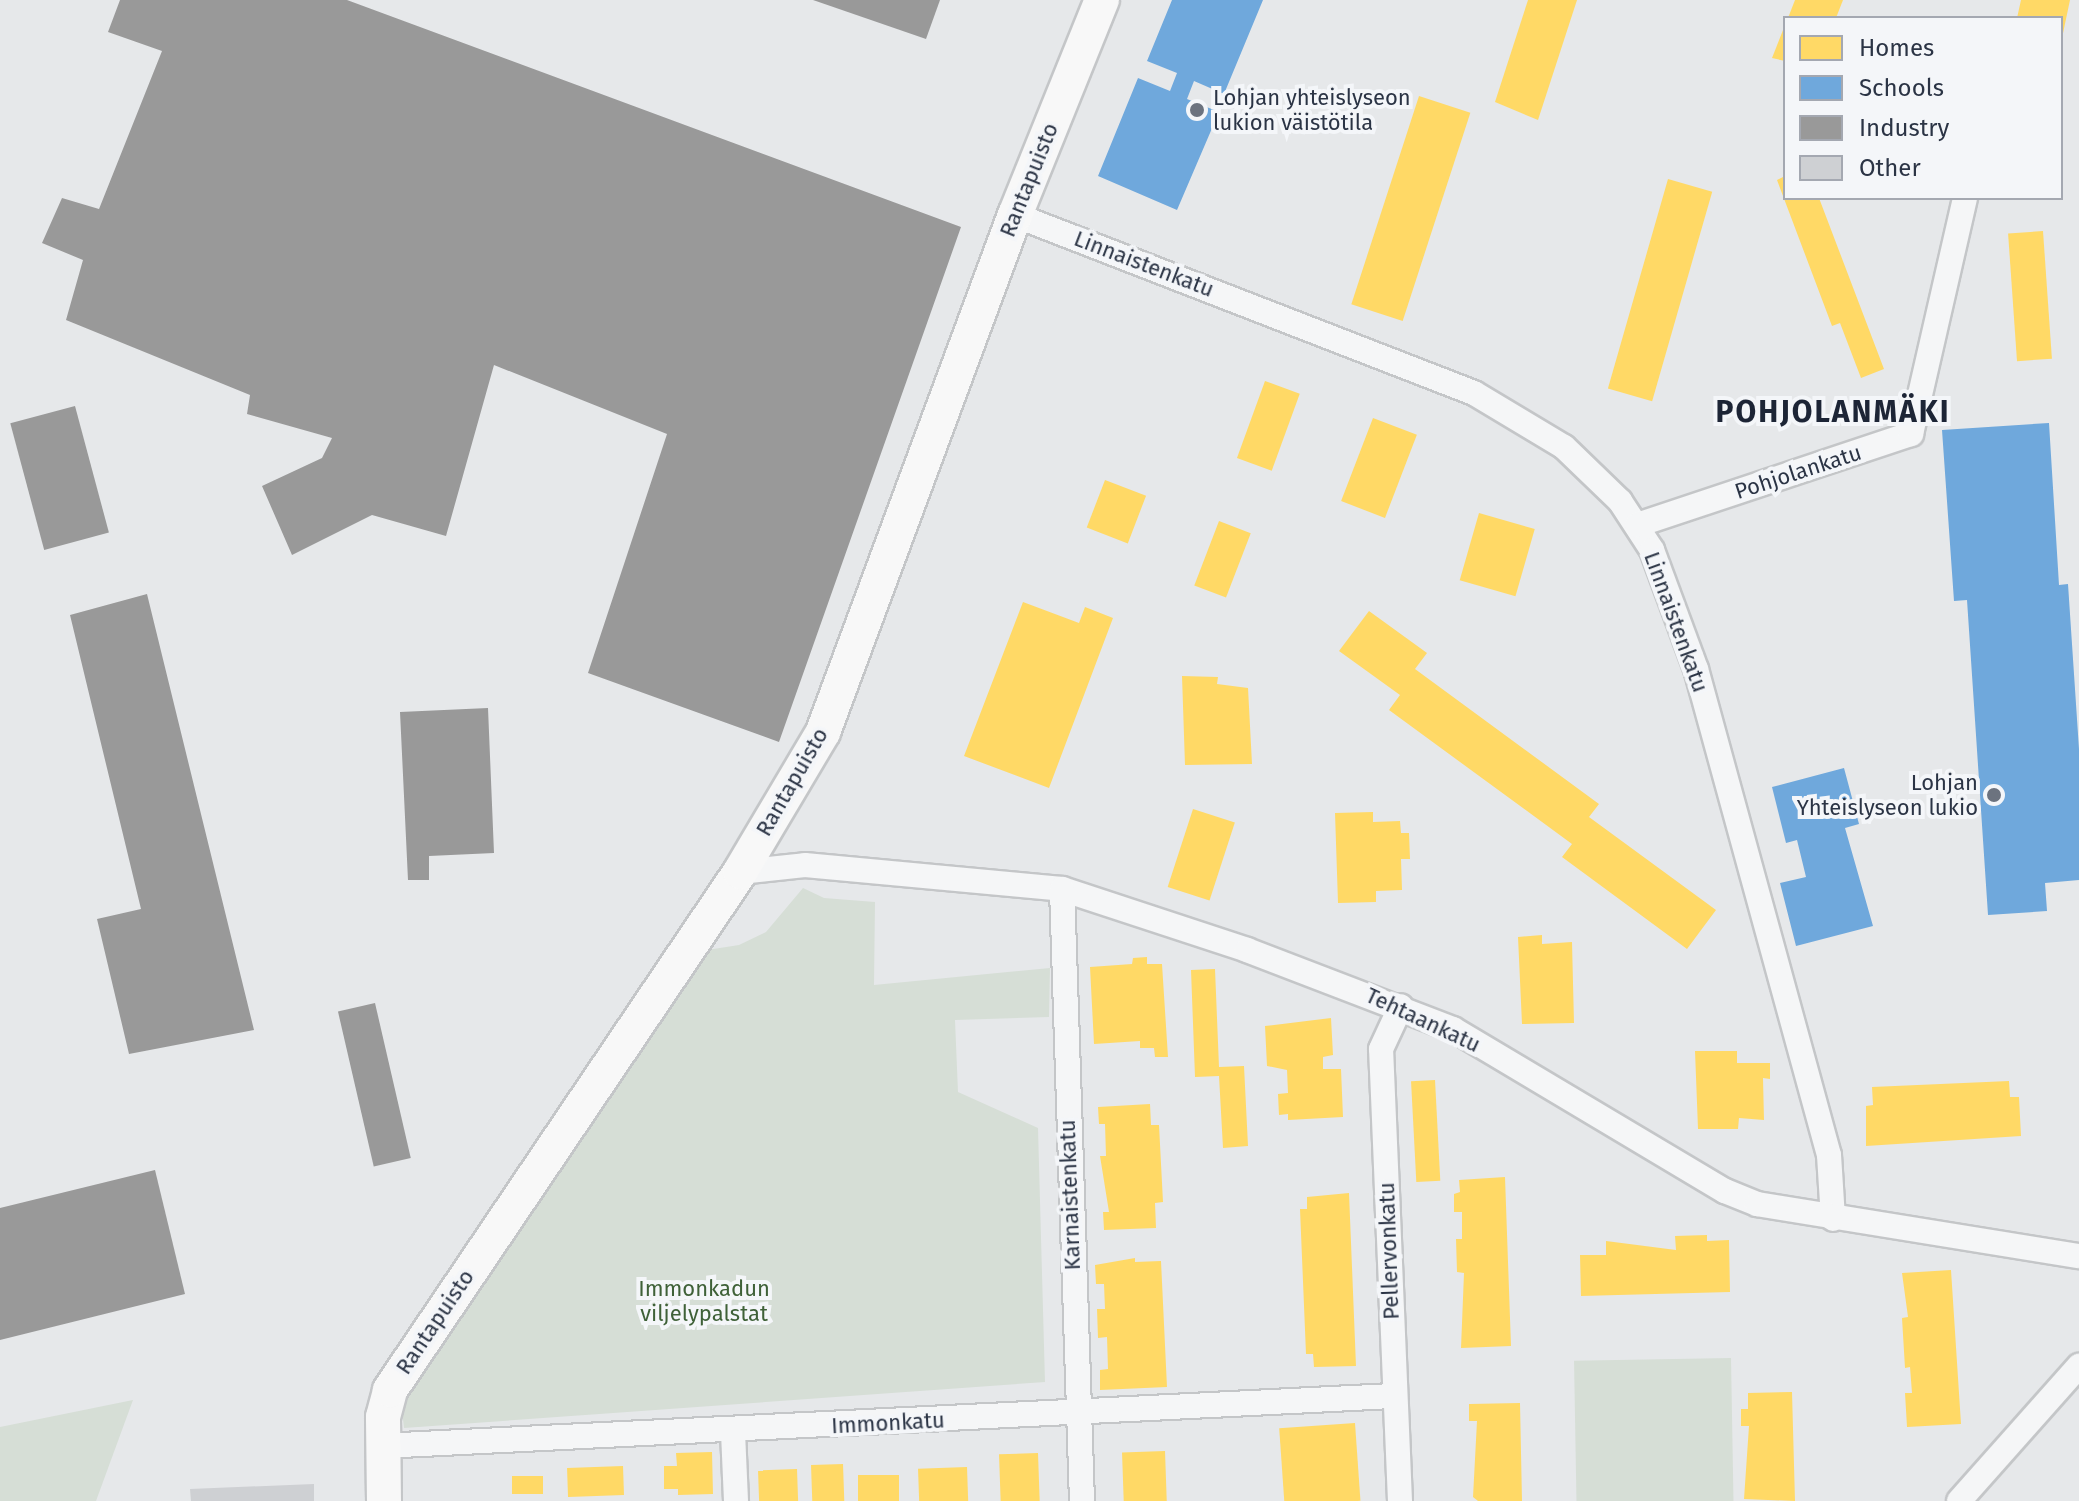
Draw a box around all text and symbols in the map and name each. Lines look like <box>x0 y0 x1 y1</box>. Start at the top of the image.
legend <box>1783 16 2063 200</box>
text: Homes <box>1859 34 1934 62</box>
text: Schools <box>1859 74 1944 102</box>
place label: Lohjan yhteislyseon lukion väistötila <box>1213 84 1411 136</box>
marker: Lohjan yhteislyseon lukion väistötila <box>1188 101 1206 119</box>
text: Industry <box>1859 114 1949 142</box>
street label: Rantapuisto <box>994 119 1064 241</box>
text: Other <box>1859 154 1921 182</box>
street label: Linnaistenkatu <box>1070 225 1218 303</box>
district label: POHJOLANMÄKI <box>1716 394 1950 430</box>
street label: Pohjolankatu <box>1731 439 1865 505</box>
street label: Linnaistenkatu <box>1638 548 1714 696</box>
street label: Rantapuisto <box>750 723 834 841</box>
place label: Lohjan Yhteislyseon lukio <box>1797 769 1978 820</box>
marker: Lohjan Yhteislyseon lukio <box>1985 786 2003 804</box>
street label: Tehtaankatu <box>1362 982 1484 1058</box>
street label: Karnaistenkatu <box>1054 1119 1086 1271</box>
street label: Pellervonkatu <box>1373 1182 1405 1320</box>
street label: Rantapuisto <box>390 1265 480 1379</box>
park label: Immonkadun viljelypalstat <box>638 1275 770 1326</box>
street label: Immonkatu <box>831 1407 945 1439</box>

